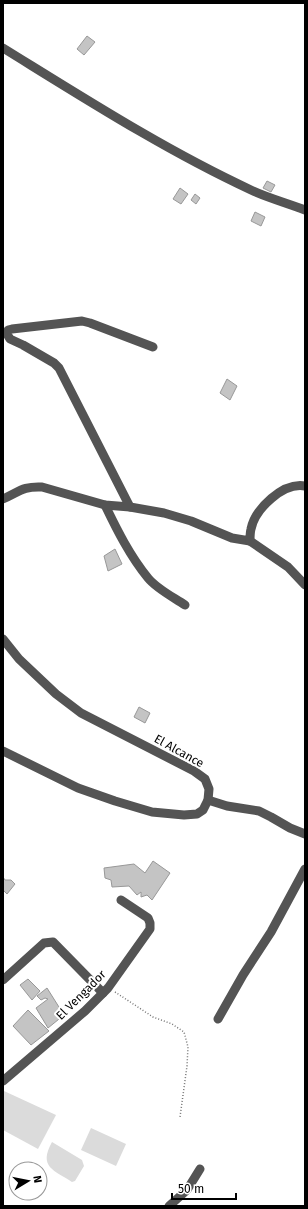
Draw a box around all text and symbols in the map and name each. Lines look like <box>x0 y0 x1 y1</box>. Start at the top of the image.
street label: El Alcance <box>152 732 206 770</box>
street label: El Vengador <box>53 967 109 1023</box>
north arrow <box>8 1161 48 1201</box>
text: N <box>30 1175 44 1184</box>
scale bar <box>172 1175 236 1201</box>
text: 50 m <box>178 1182 204 1196</box>

